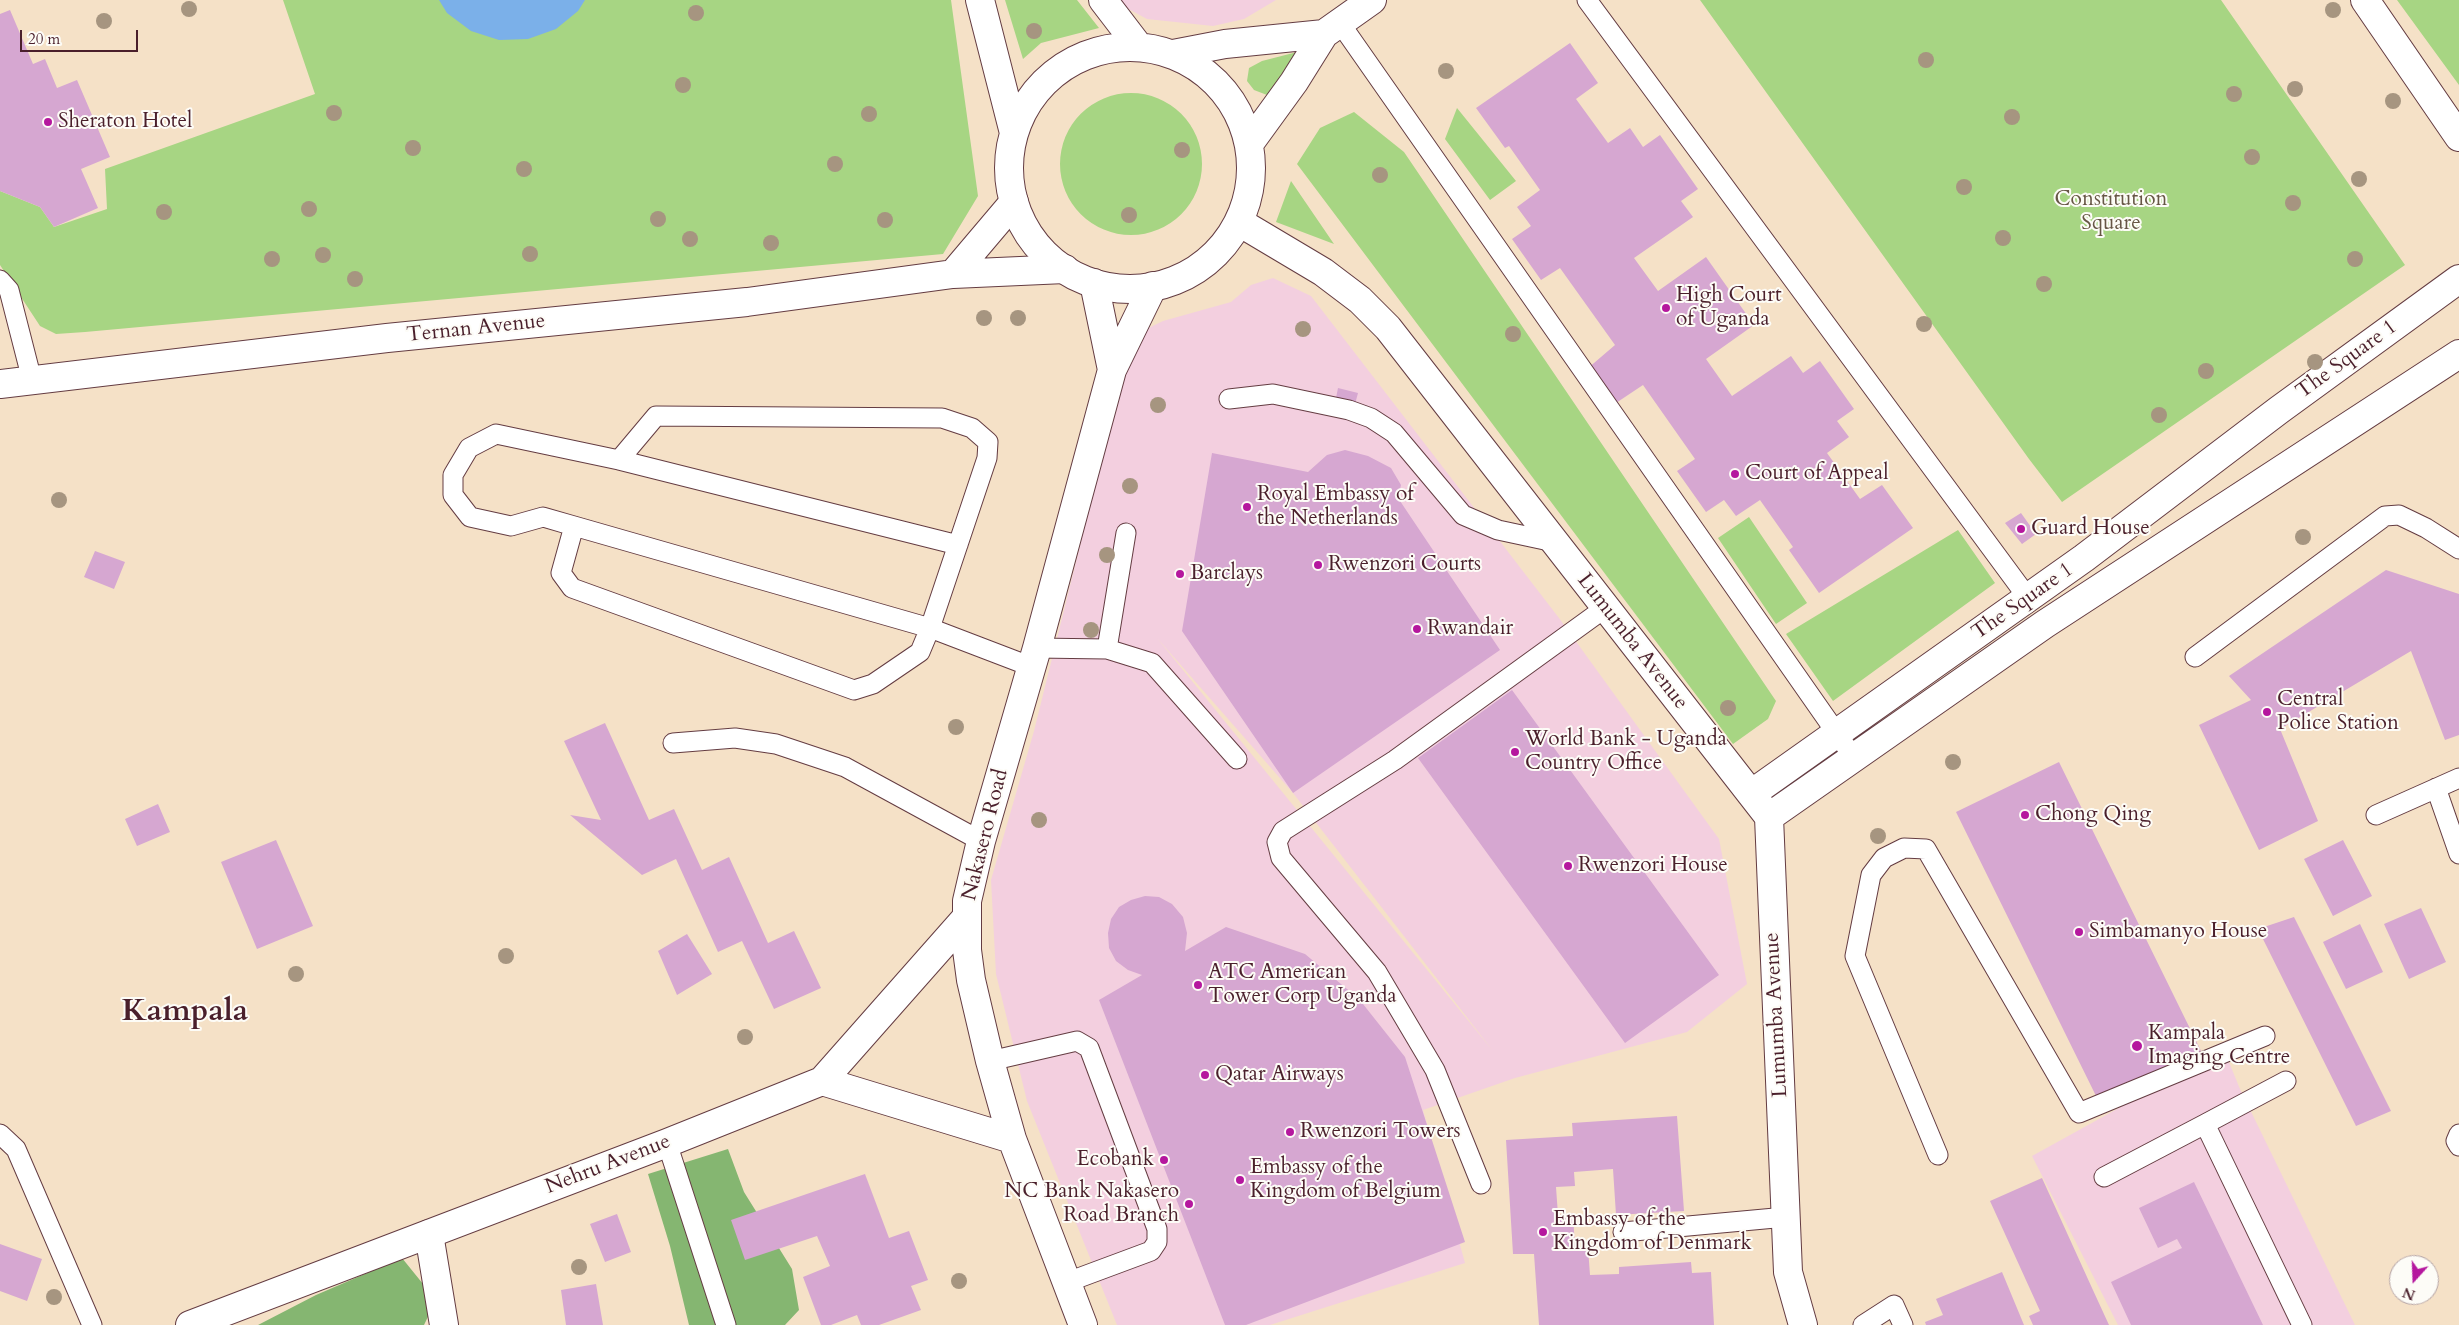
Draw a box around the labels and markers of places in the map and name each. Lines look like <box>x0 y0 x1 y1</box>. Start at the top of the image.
place label: Sheraton Hotel <box>58 109 192 135</box>
marker: Sheraton Hotel <box>42 116 54 128</box>
place label: High Court of Uganda <box>1676 283 1782 333</box>
marker: High Court of Uganda <box>1660 302 1672 314</box>
place label: Court of Appeal <box>1745 461 1889 487</box>
marker: Court of Appeal <box>1729 468 1741 480</box>
place label: Royal Embassy of the Netherlands <box>1257 482 1414 532</box>
marker: Royal Embassy of the Netherlands <box>1241 501 1253 513</box>
place label: Guard House <box>2031 516 2150 542</box>
marker: Guard House <box>2015 523 2027 535</box>
place label: Rwenzori Courts <box>1328 552 1481 578</box>
marker: Rwenzori Courts <box>1312 559 1324 571</box>
place label: Barclays <box>1190 561 1263 587</box>
marker: Barclays <box>1174 568 1186 580</box>
place label: Rwandair <box>1427 616 1513 642</box>
marker: Rwandair <box>1411 623 1423 635</box>
place label: Central Police Station <box>2277 687 2399 737</box>
marker: Central Police Station <box>2261 706 2273 718</box>
place label: World Bank - Uganda Country Office <box>1525 727 1727 777</box>
marker: World Bank - Uganda Country Office <box>1509 746 1521 758</box>
place label: Chong Qing <box>2035 802 2151 828</box>
marker: Chong Qing <box>2019 809 2031 821</box>
place label: Rwenzori House <box>1578 853 1728 879</box>
marker: Rwenzori House <box>1562 860 1574 872</box>
place label: Simbamanyo House <box>2089 919 2267 945</box>
marker: Simbamanyo House <box>2073 926 2085 938</box>
place label: ATC American Tower Corp Uganda <box>1208 960 1396 1010</box>
marker: ATC American Tower Corp Uganda <box>1192 979 1204 991</box>
place label: Kampala Imaging Centre <box>2148 1021 2290 1071</box>
marker: Kampala Imaging Centre <box>2130 1039 2144 1053</box>
place label: Qatar Airways <box>1215 1062 1344 1088</box>
marker: Qatar Airways <box>1199 1069 1211 1081</box>
place label: Rwenzori Towers <box>1300 1119 1461 1145</box>
marker: Rwenzori Towers <box>1284 1126 1296 1138</box>
place label: Ecobank <box>1077 1147 1154 1173</box>
marker: Ecobank <box>1158 1154 1170 1166</box>
place label: Embassy of the Kingdom of Belgium <box>1250 1155 1441 1205</box>
marker: Embassy of the Kingdom of Belgium <box>1234 1174 1246 1186</box>
place label: NC Bank Nakasero Road Branch <box>1004 1179 1179 1229</box>
marker: NC Bank Nakasero Road Branch <box>1183 1198 1195 1210</box>
place label: Embassy of the Kingdom of Denmark <box>1553 1207 1752 1257</box>
marker: Embassy of the Kingdom of Denmark <box>1537 1226 1549 1238</box>

